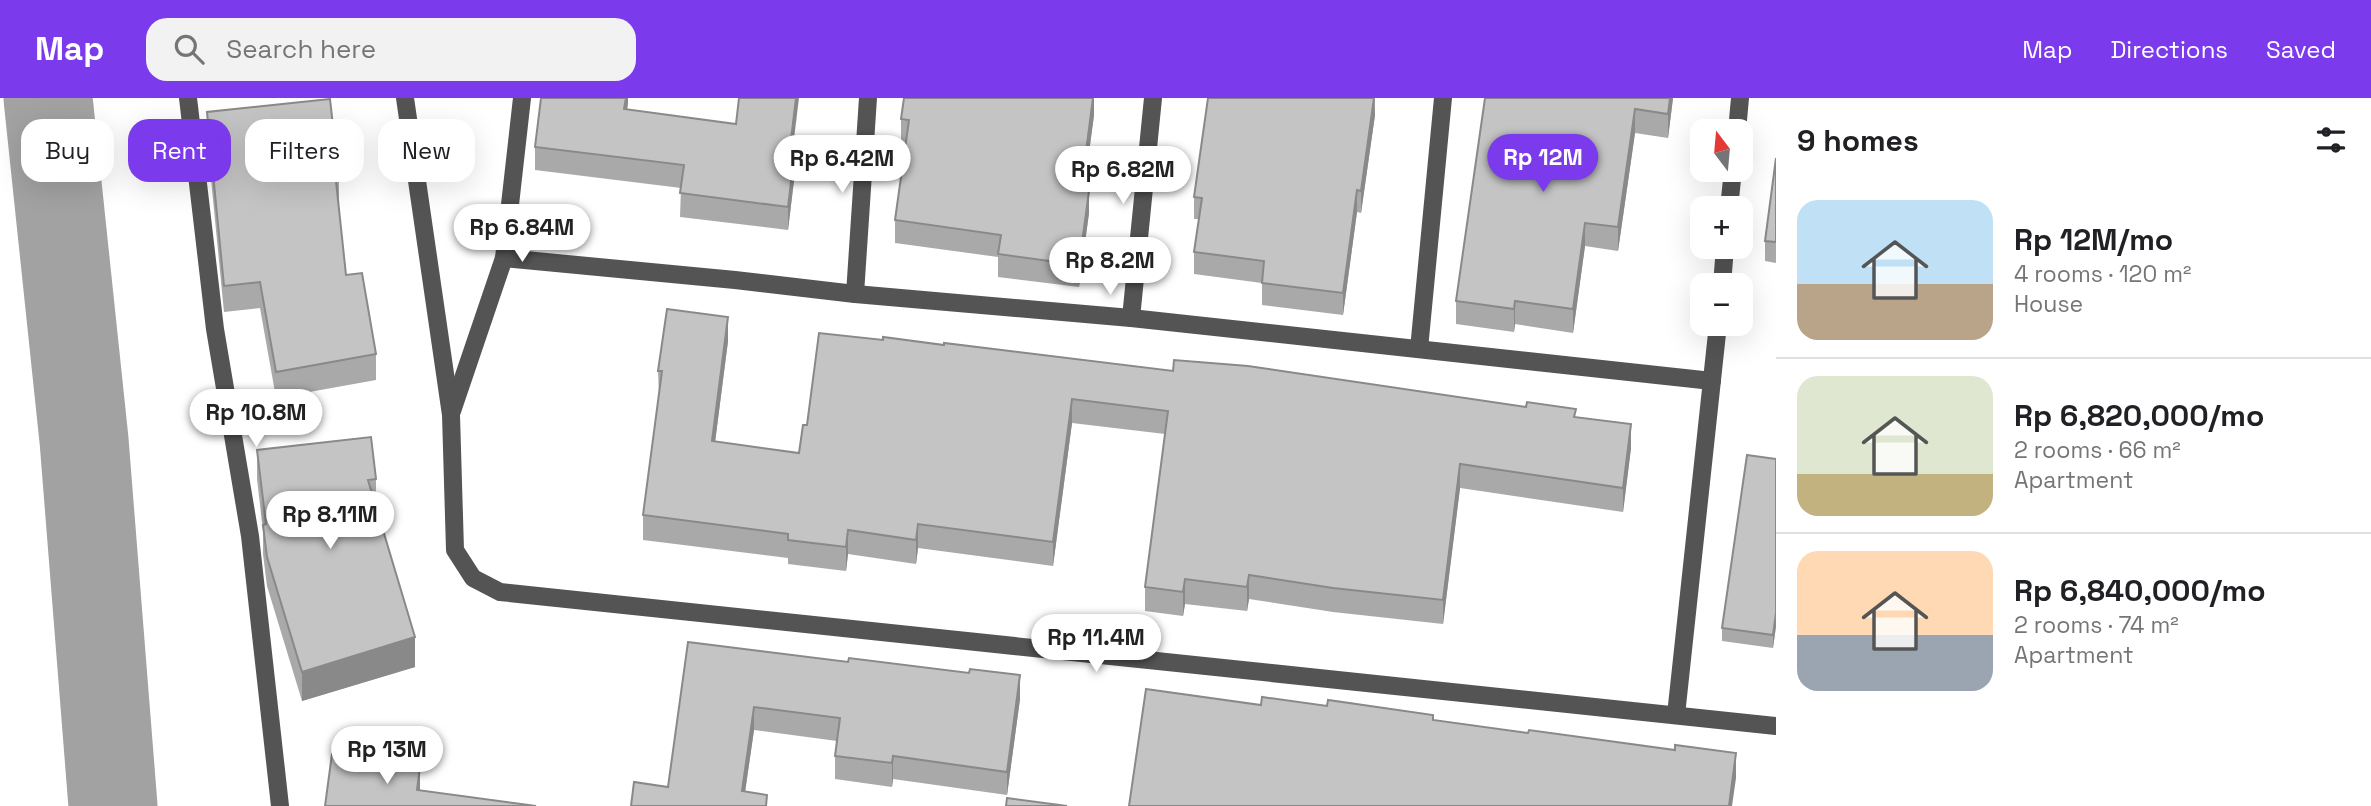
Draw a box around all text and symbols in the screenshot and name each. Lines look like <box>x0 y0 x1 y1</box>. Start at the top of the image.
search box <box>146 18 636 81</box>
text: Map <box>35 28 104 70</box>
icon: search <box>170 30 208 68</box>
text: Search here <box>226 32 376 66</box>
text: Map <box>2022 34 2072 65</box>
text: Directions <box>2110 34 2228 65</box>
text: Saved <box>2266 34 2336 65</box>
chip: Buy <box>21 119 114 182</box>
chip: Rent <box>128 119 231 182</box>
chip: Filters <box>245 119 364 182</box>
chip: New <box>378 119 475 182</box>
north arrow <box>1690 119 1754 182</box>
map controls <box>1690 119 1753 336</box>
text: 9 homes <box>1797 121 1919 160</box>
icon: filters <box>2312 121 2350 159</box>
pin: Rp 12M <box>1486 134 1600 194</box>
pin: Rp 6.42M <box>770 136 914 195</box>
text: Rp 12M <box>1503 142 1583 172</box>
text: Rp 6.42M <box>790 143 894 173</box>
pin: Rp 6.82M <box>1051 146 1195 206</box>
text: Rp 6.82M <box>1071 154 1175 184</box>
button: + <box>1690 196 1753 259</box>
pin: Rp 6.84M <box>450 204 594 264</box>
text: Rp 6.84M <box>470 212 574 242</box>
text: Rp 12M/mo <box>2014 220 2173 259</box>
icon: home <box>1853 228 1937 312</box>
pin: Rp 8.2M <box>1045 238 1175 297</box>
text: Rp 8.2M <box>1065 245 1155 275</box>
text: 4 rooms · 120 m² <box>2014 259 2191 289</box>
button: − <box>1690 273 1753 336</box>
text: House <box>2014 289 2083 319</box>
pin: Rp 10.8M <box>184 390 328 449</box>
text: Rp 6,820,000/mo <box>2014 396 2264 435</box>
text: Rp 10.8M <box>205 397 307 427</box>
icon: home <box>1853 404 1937 488</box>
text: 2 rooms · 66 m² <box>2014 435 2181 465</box>
text: Apartment <box>2014 465 2134 495</box>
pin: Rp 8.11M <box>258 491 402 551</box>
text: Rp 8.11M <box>282 499 378 529</box>
text: Rp 6,840,000/mo <box>2014 571 2266 610</box>
icon: home <box>1853 579 1937 663</box>
text: 2 rooms · 74 m² <box>2014 610 2179 640</box>
pin: Rp 11.4M <box>1024 614 1168 674</box>
text: Rp 11.4M <box>1047 622 1145 652</box>
text: Apartment <box>2014 640 2134 670</box>
pin: Rp 13M <box>330 726 444 786</box>
text: Rp 13M <box>347 734 427 764</box>

